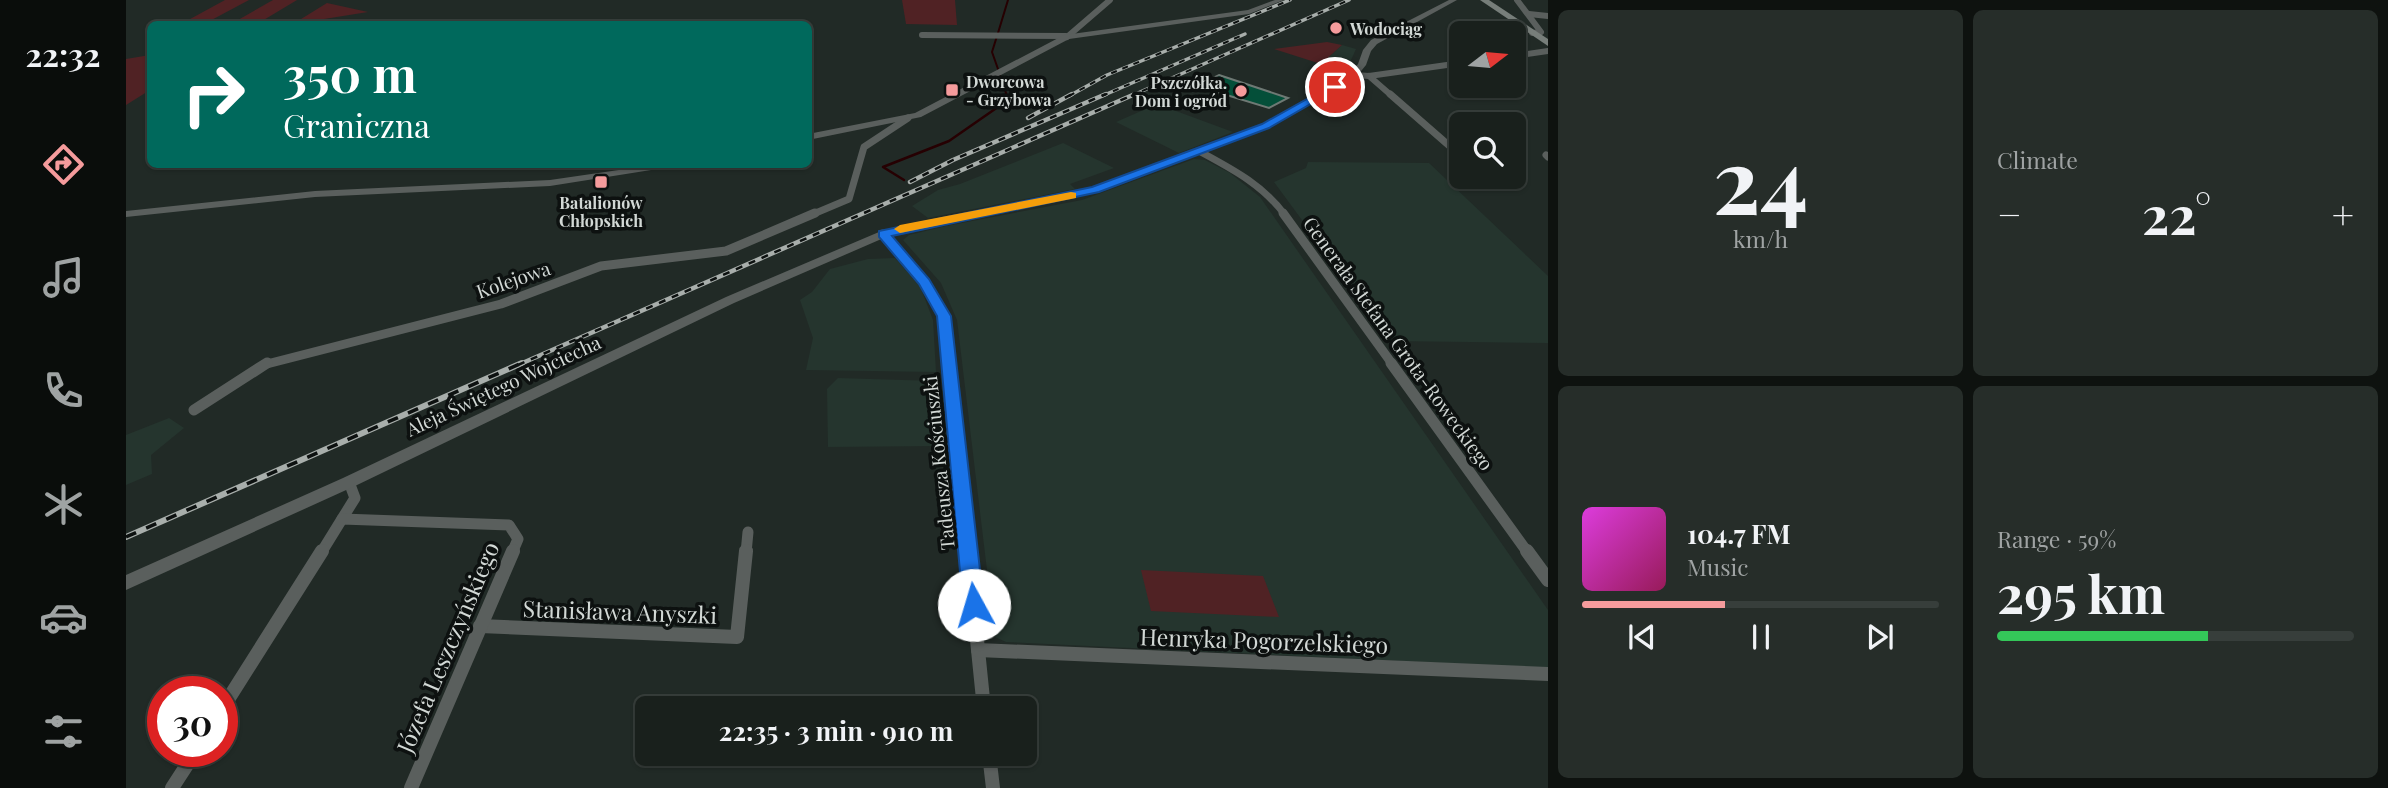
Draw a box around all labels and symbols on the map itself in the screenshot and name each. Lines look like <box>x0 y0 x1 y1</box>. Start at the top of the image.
place label: Wodociąg <box>1349 18 1422 39</box>
marker: Wodociąg <box>1328 20 1344 36</box>
north arrow <box>1449 21 1526 98</box>
pin <box>1305 57 1365 117</box>
place label: Dworcowa - Grzybowa <box>966 71 1052 110</box>
place label: Pszczółka. Dom i ogród <box>1135 72 1227 111</box>
marker: Dworcowa - Grzybowa <box>944 82 960 98</box>
marker: Pszczółka. Dom i ogród <box>1233 83 1249 99</box>
marker: Batalionów Chłopskich <box>593 174 609 190</box>
place label: Batalionów Chłopskich <box>559 192 643 231</box>
street label: Generała Stefana Grota-Roweckiego <box>1298 211 1500 475</box>
street label: Kolejowa <box>472 254 554 304</box>
street label: Aleja Świętego Wojciecha <box>400 328 605 442</box>
street label: Tadeusza Kościuszki <box>916 374 960 551</box>
street label: Józefa Leszczyńskiego <box>388 537 506 758</box>
position arrow <box>937 568 1011 642</box>
street label: Stanisława Anyszki <box>522 592 718 630</box>
street label: Henryka Pogorzelskiego <box>1139 620 1389 660</box>
speed limit sign: 30 <box>147 676 238 767</box>

